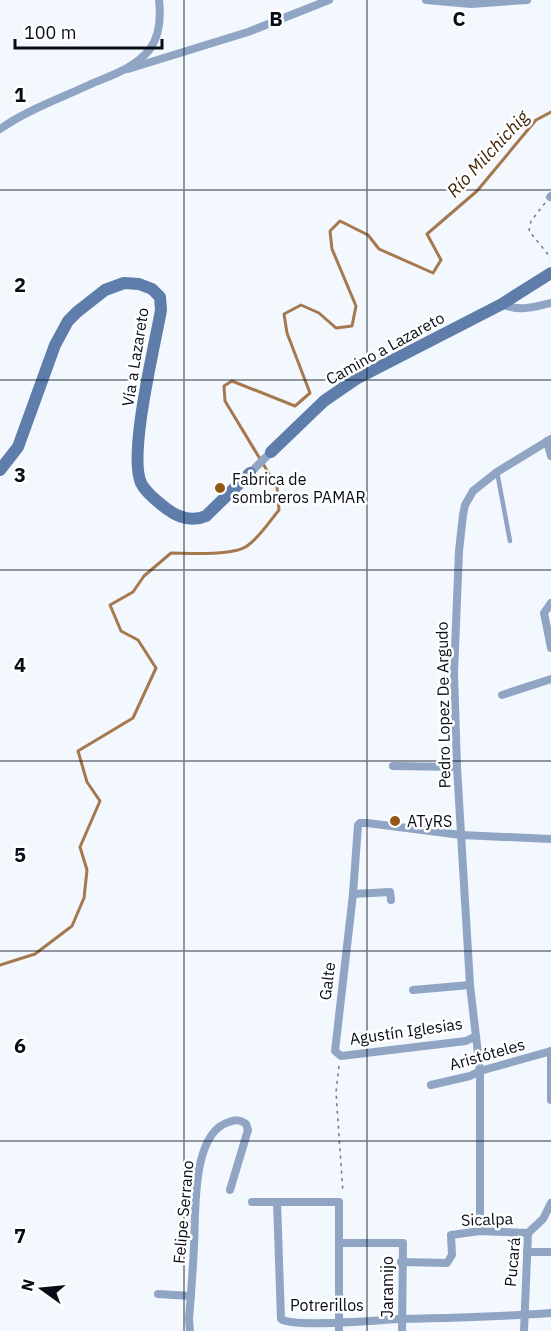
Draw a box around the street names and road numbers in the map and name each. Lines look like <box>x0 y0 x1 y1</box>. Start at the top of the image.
street label: Vía a Lazareto <box>117 306 153 408</box>
street label: Camino a Lazareto <box>322 307 448 389</box>
street label: Pedro Lopez De Argudo <box>432 621 454 789</box>
street label: Galte <box>315 961 339 1001</box>
street label: Agustín Iglesias <box>348 1013 464 1049</box>
street label: Aristóteles <box>447 1034 527 1074</box>
street label: Felipe Serrano <box>169 1159 197 1265</box>
street label: Sicalpa <box>461 1208 514 1230</box>
street label: Pucará <box>500 1236 524 1288</box>
street label: Jaramijo <box>377 1256 397 1318</box>
street label: Potrerillos <box>290 1295 364 1315</box>

